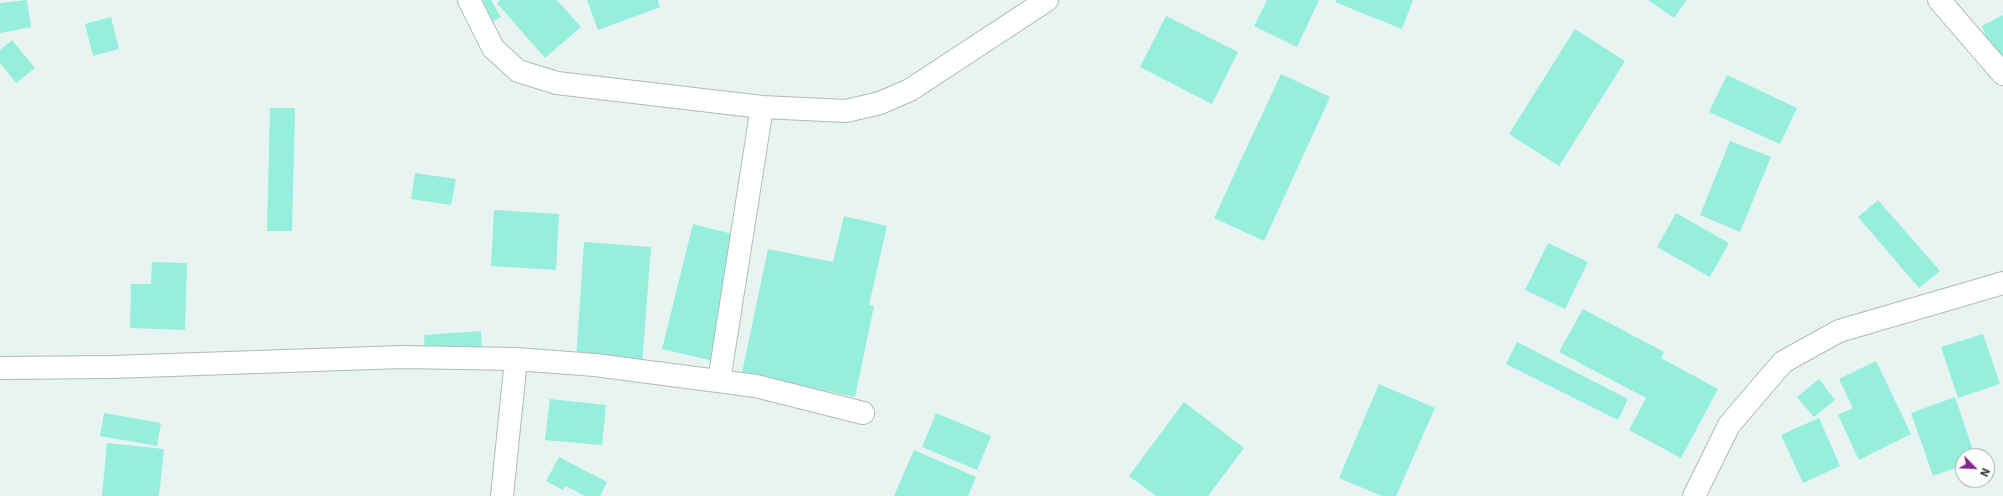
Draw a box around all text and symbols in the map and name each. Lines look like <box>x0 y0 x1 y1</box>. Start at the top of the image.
north arrow <box>1955 448 1995 488</box>
text: N <box>1978 466 1993 479</box>

